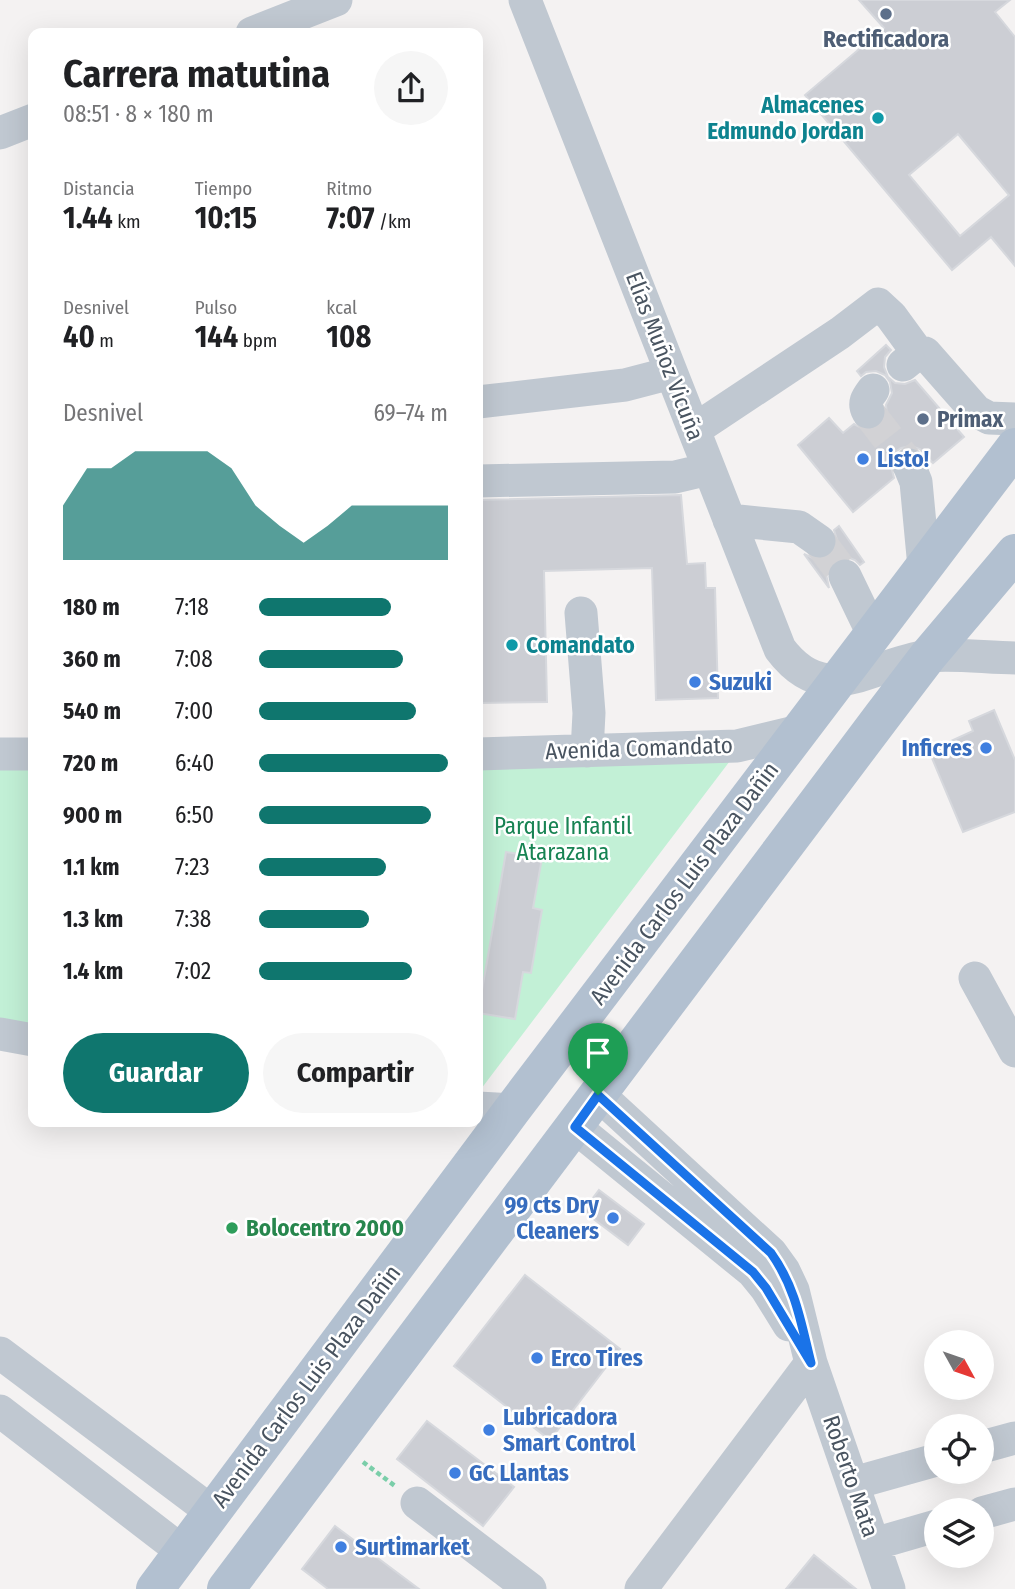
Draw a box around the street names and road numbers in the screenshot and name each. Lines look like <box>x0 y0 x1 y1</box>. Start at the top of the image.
street label: Elías Muñoz Vicuña <box>620 268 710 444</box>
street label: Avenida Comandato <box>545 731 733 765</box>
street label: Avenida Carlos Luis Plaza Dañin <box>584 756 784 1010</box>
street label: Avenida Carlos Luis Plaza Dañin <box>206 1259 406 1513</box>
street label: Roberto Mata <box>817 1411 885 1541</box>

